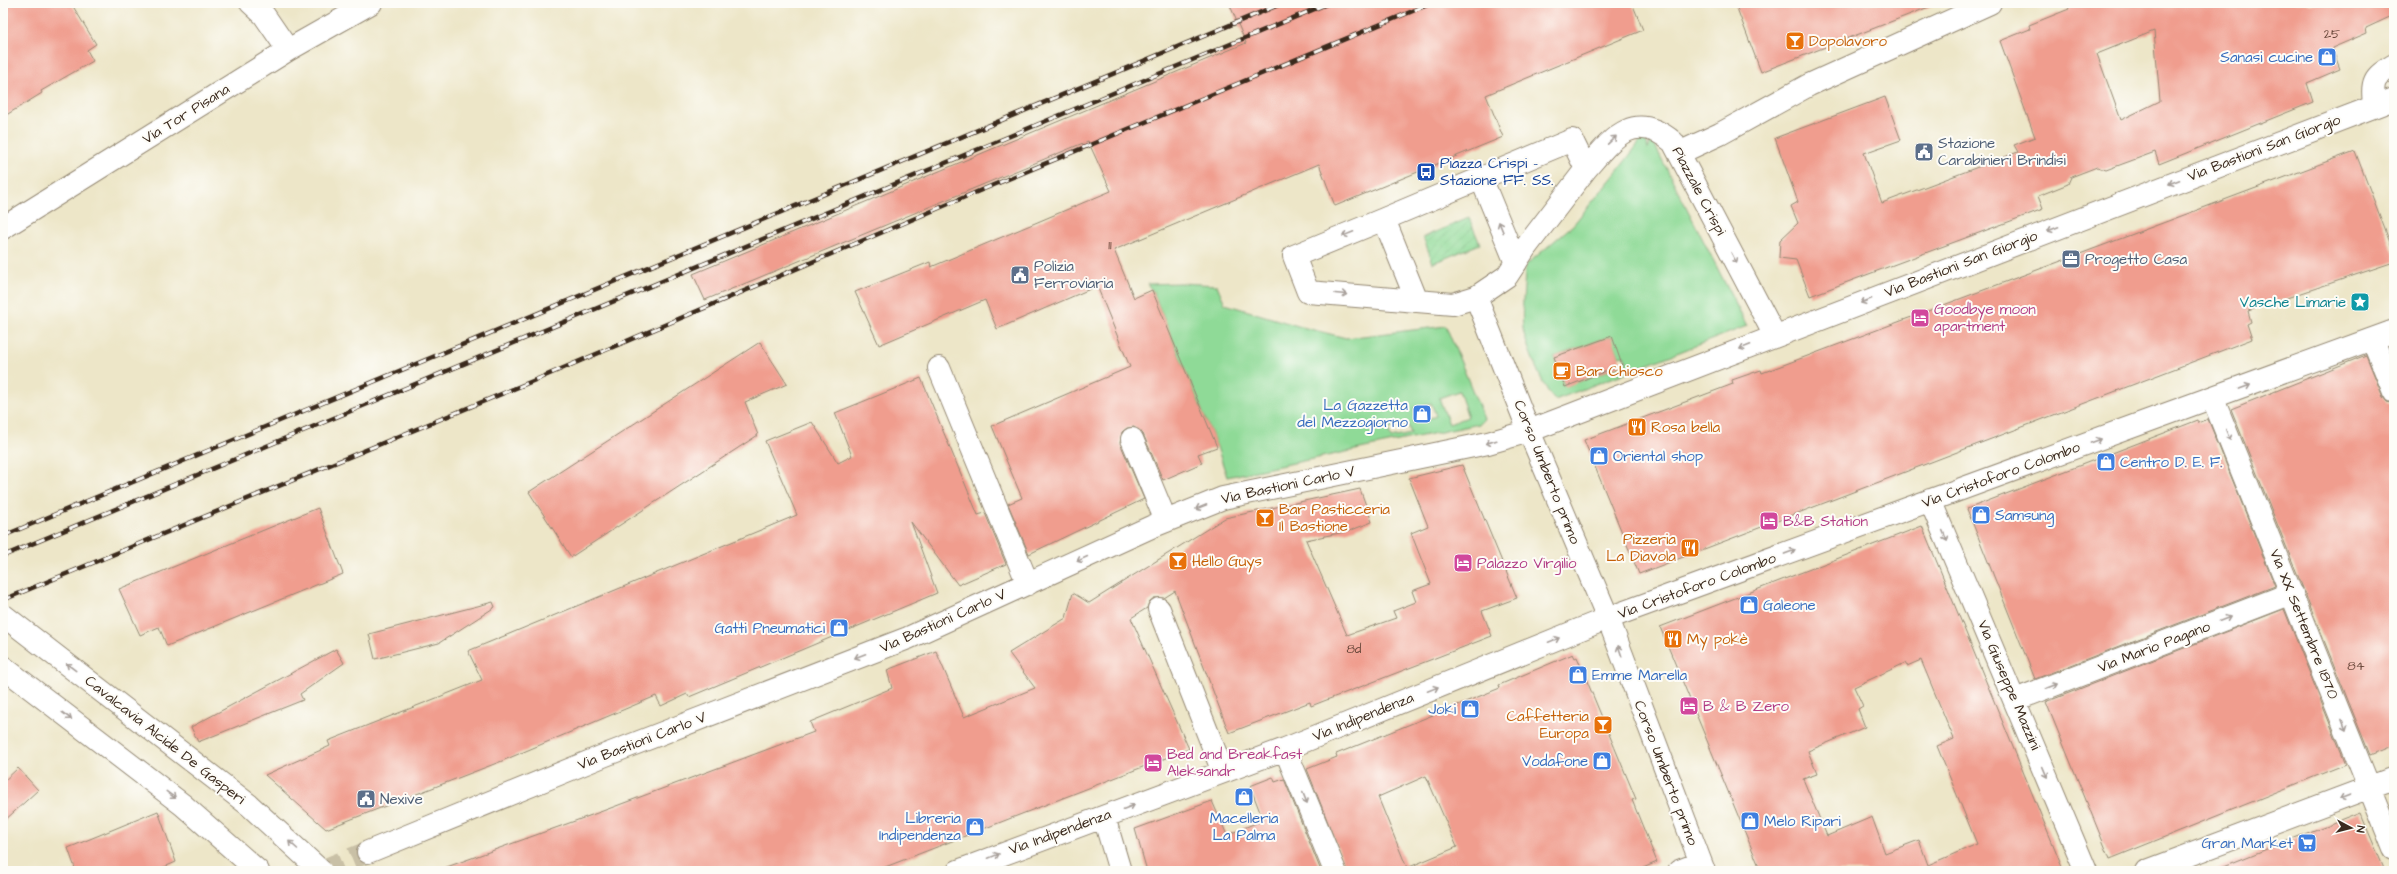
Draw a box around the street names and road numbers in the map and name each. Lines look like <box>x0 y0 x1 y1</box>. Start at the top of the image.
street label: Via Tor Pisana <box>138 79 234 149</box>
street label: Via Bastioni San Giorgio <box>2184 109 2344 188</box>
street label: Piazzale Crispi <box>1667 143 1732 240</box>
street label: Via Bastioni San Giorgio <box>1881 225 2041 304</box>
street label: Corso Umberto primo <box>1508 397 1586 548</box>
street label: Via Cristoforo Colombo <box>1919 436 2084 513</box>
street label: Via Bastioni Carlo V <box>1219 460 1357 509</box>
street label: Via XX Settembre 1870 <box>2264 546 2344 703</box>
street label: Via Cristoforo Colombo <box>1615 547 1780 624</box>
street label: Via Bastioni Carlo V <box>876 583 1010 658</box>
street label: Via Mario Pagano <box>2095 616 2214 679</box>
street label: Via Giuseppe Mazzini <box>1972 617 2046 754</box>
street label: Cavalcavia Alcide De Gasperi <box>80 671 250 810</box>
street label: Via Indipendenza <box>1309 687 1417 747</box>
street label: Corso Umberto primo <box>1629 697 1704 849</box>
street label: Via Bastioni Carlo V <box>575 707 710 775</box>
street label: Via Indipendenza <box>1006 804 1114 860</box>

